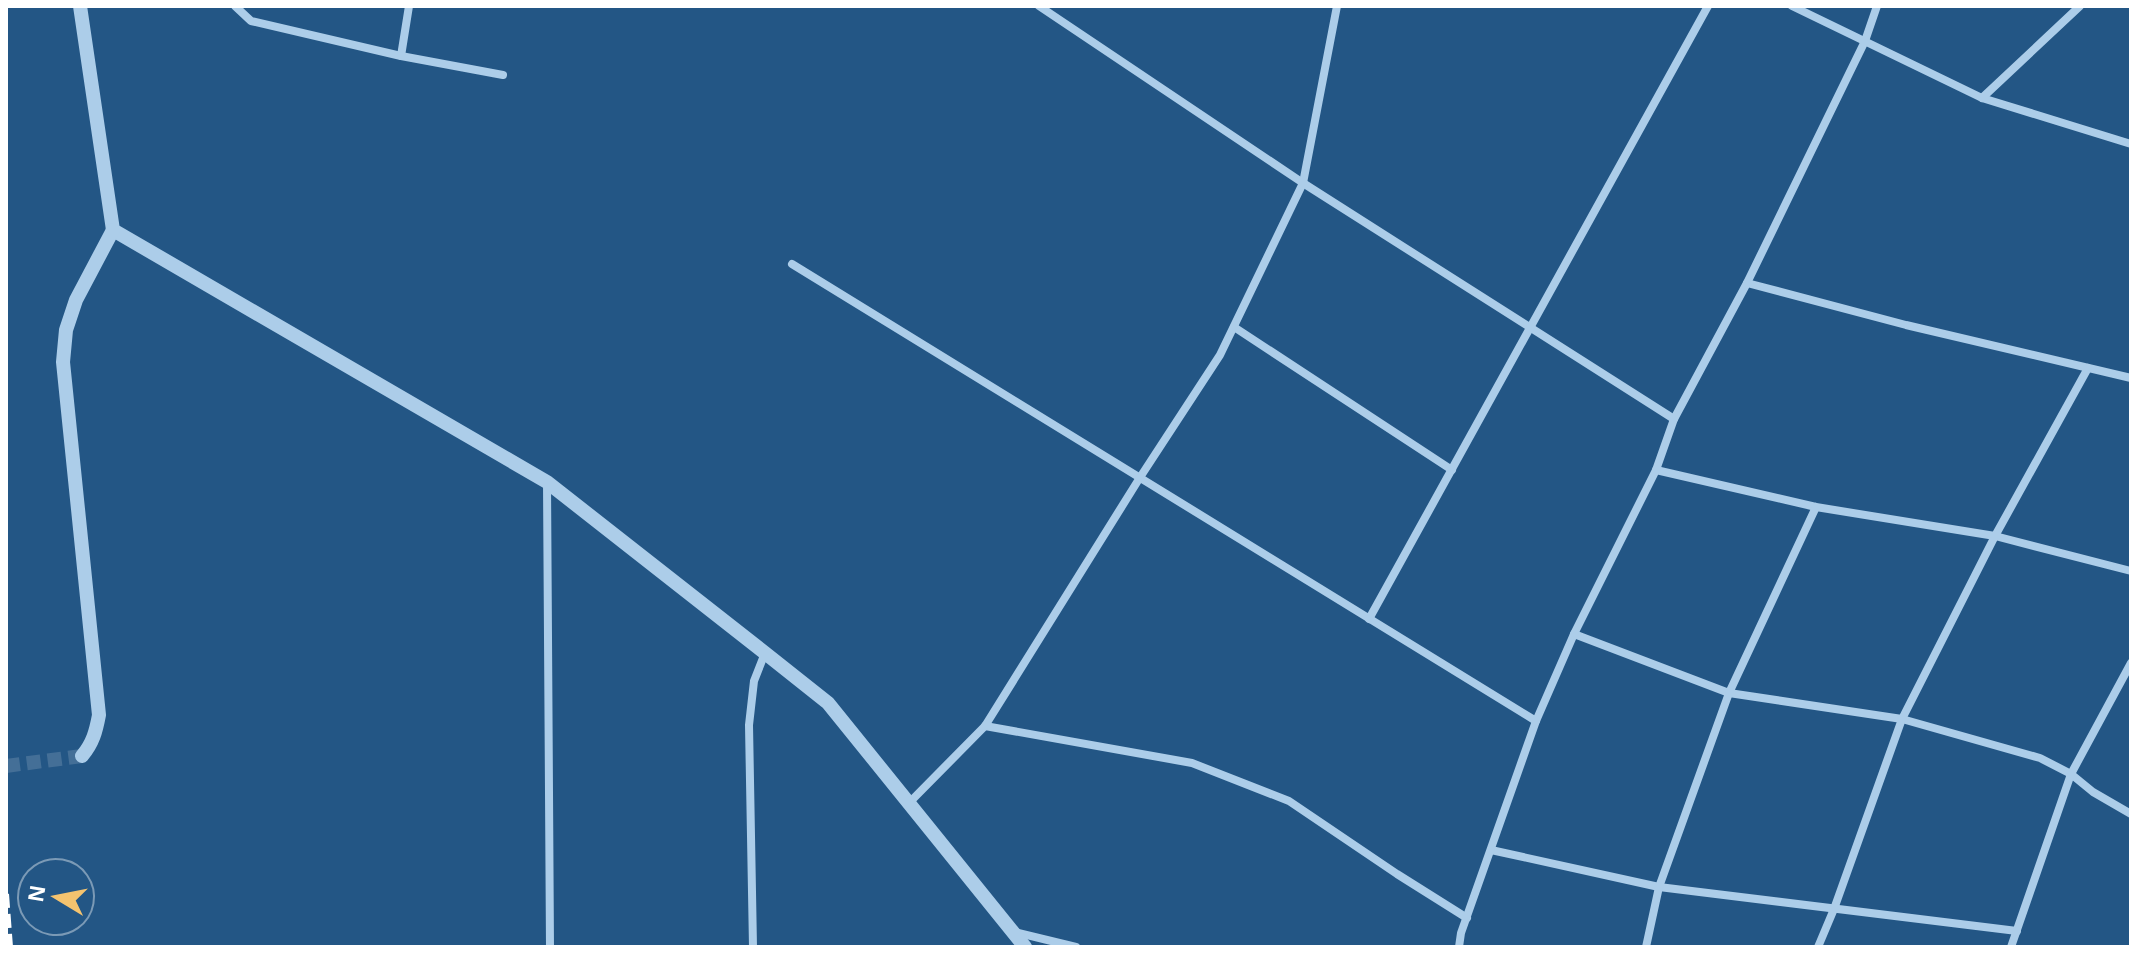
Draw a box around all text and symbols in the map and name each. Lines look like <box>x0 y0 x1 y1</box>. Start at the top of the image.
north arrow <box>16 857 96 937</box>
text: N <box>23 884 50 904</box>

